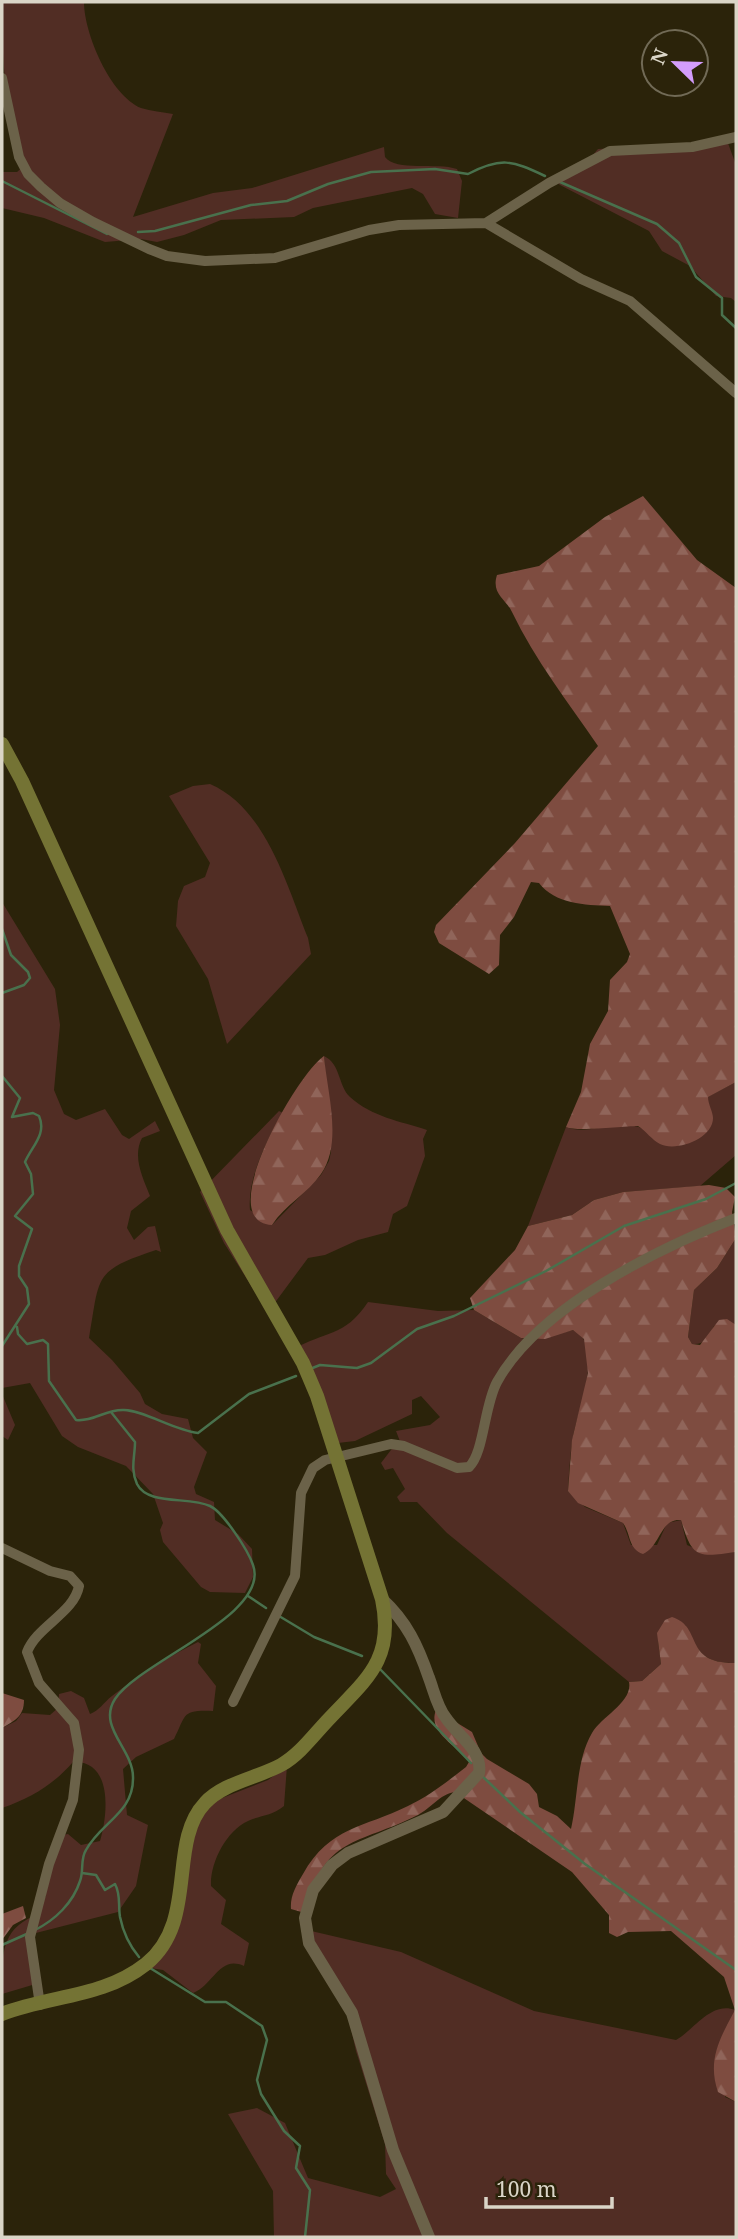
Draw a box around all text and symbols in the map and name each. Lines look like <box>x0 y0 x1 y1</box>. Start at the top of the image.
north arrow <box>640 28 710 98</box>
text: N <box>644 44 674 68</box>
scale bar <box>486 2166 612 2210</box>
text: 100 m <box>496 2175 557 2203</box>

